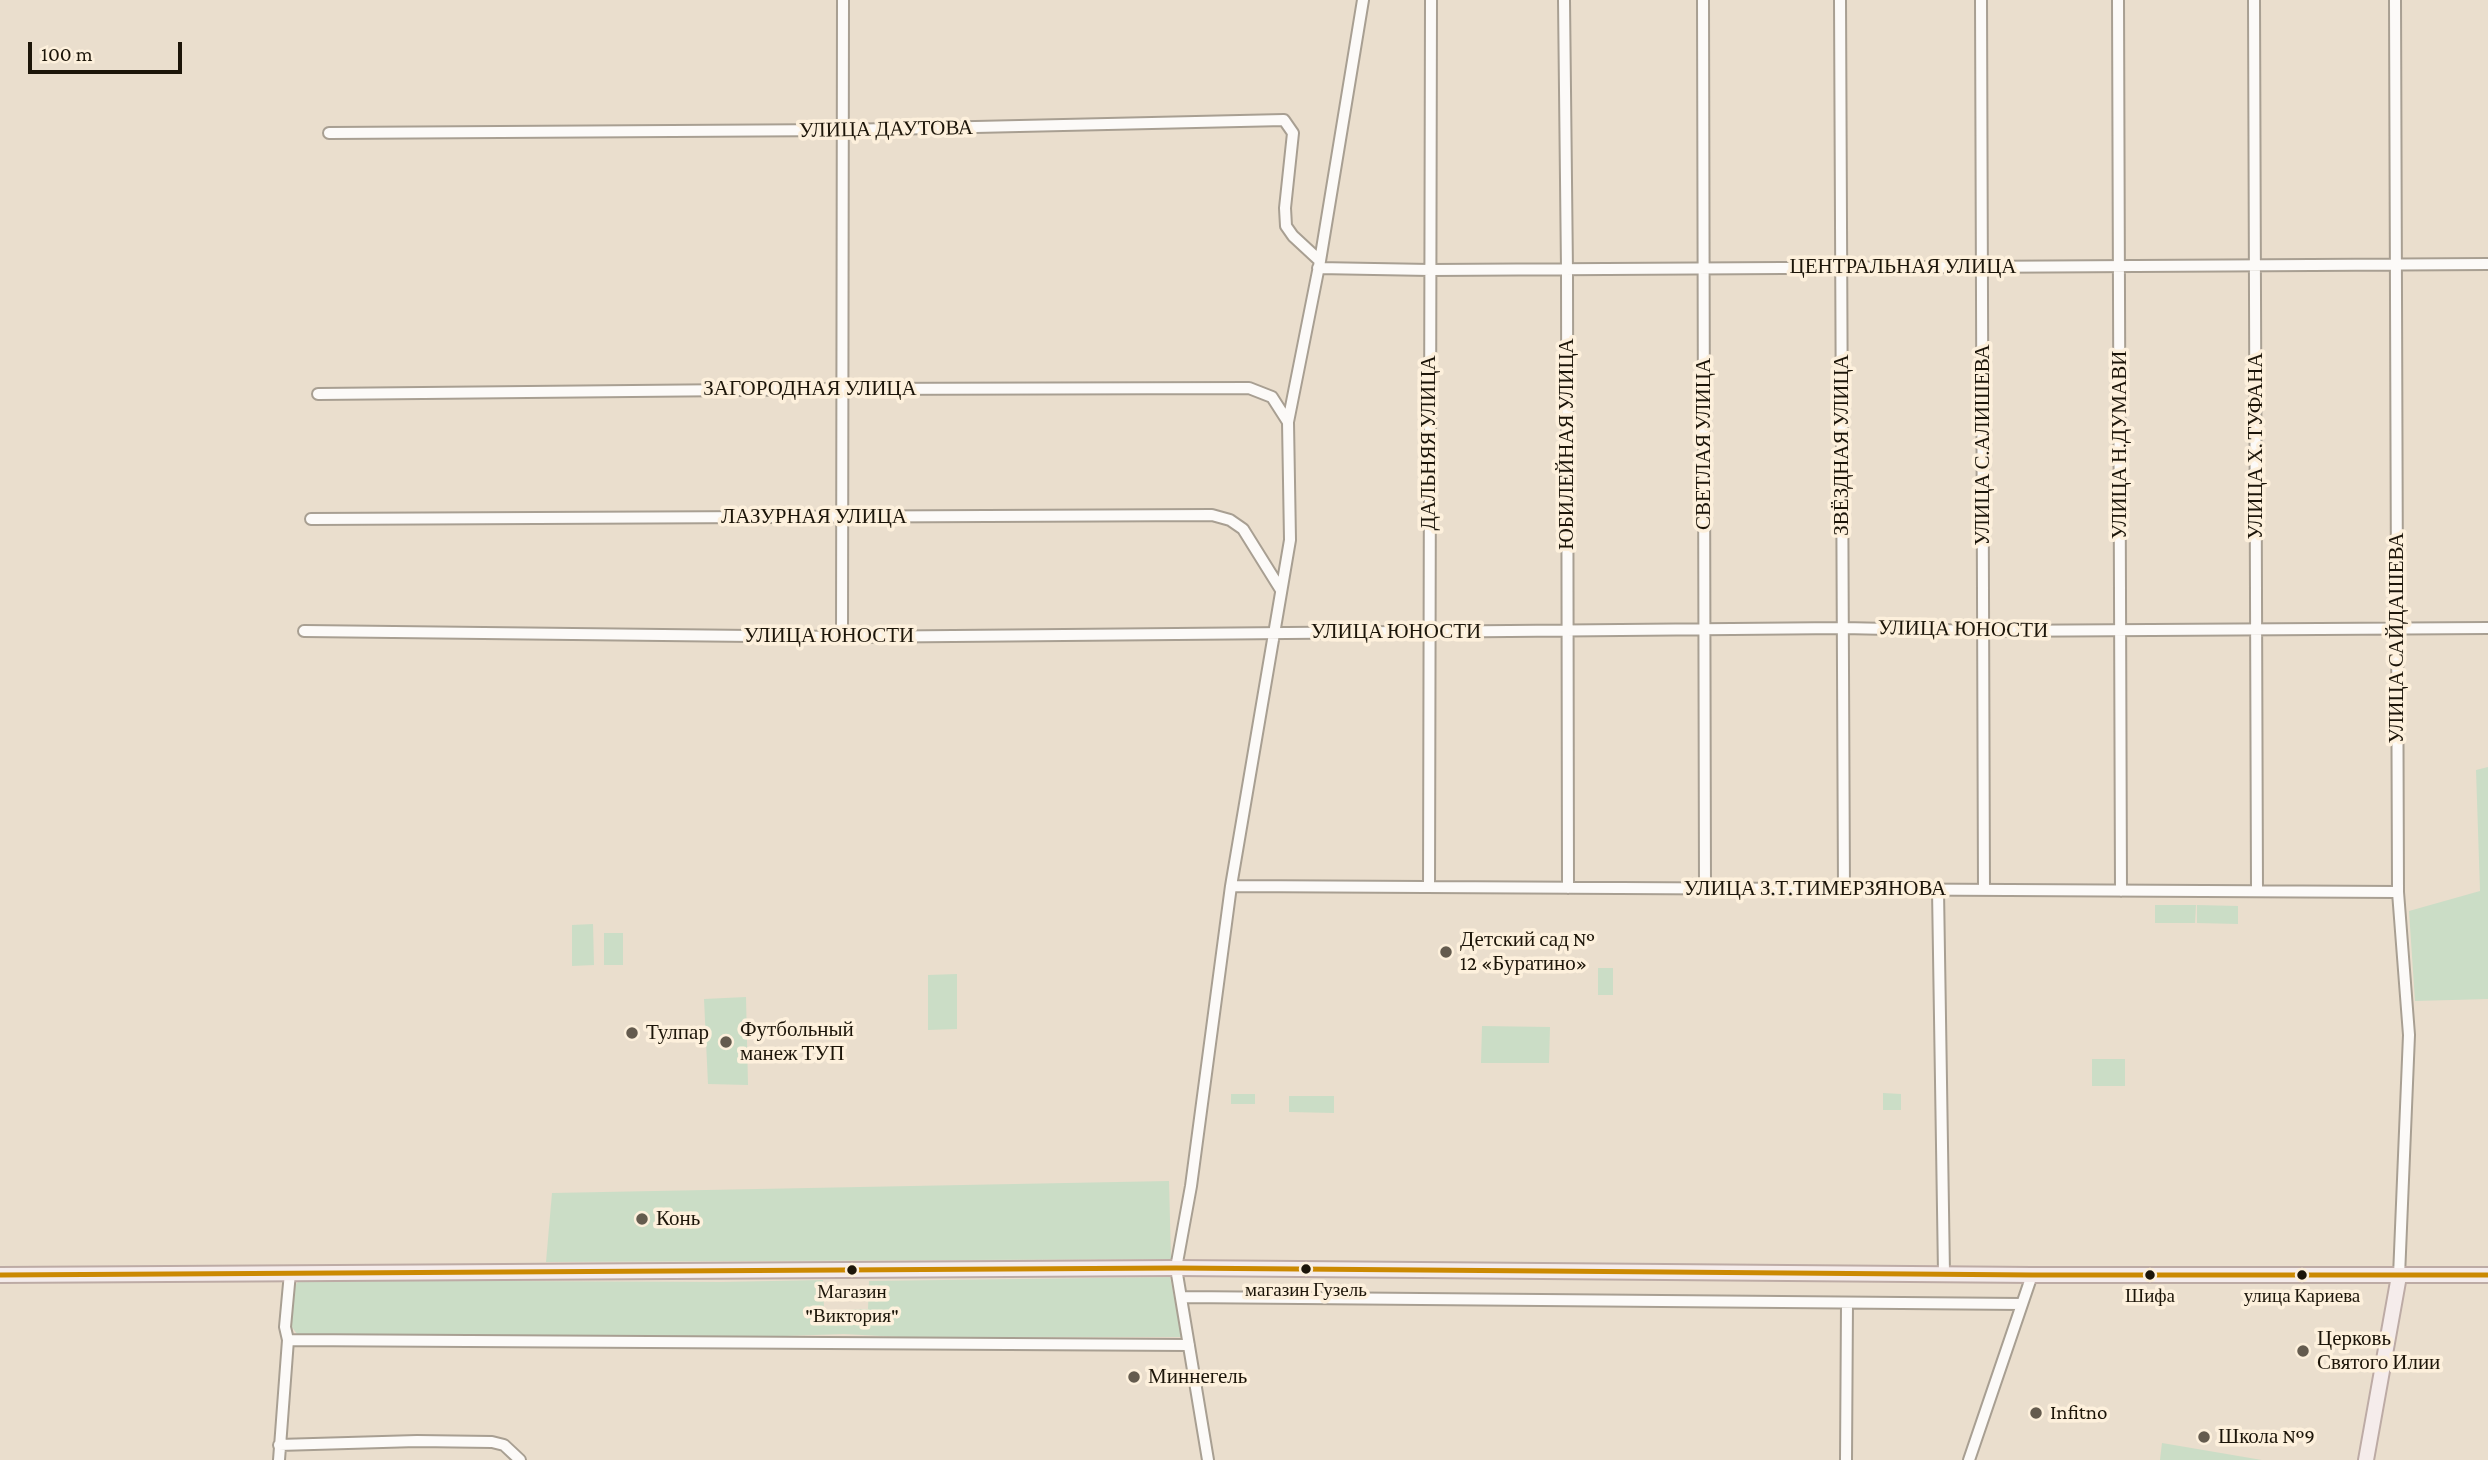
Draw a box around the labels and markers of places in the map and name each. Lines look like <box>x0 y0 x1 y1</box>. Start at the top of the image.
place label: Детский сад № 12 «Буратино» <box>1460 927 1595 977</box>
marker: Детский сад № 12 «Буратино» <box>1438 944 1454 960</box>
place label: Футбольный манеж ТУП <box>740 1017 854 1067</box>
place label: Тулпар <box>646 1020 709 1046</box>
marker: Тулпар <box>624 1025 640 1041</box>
marker: Футбольный манеж ТУП <box>718 1034 734 1050</box>
place label: Конь <box>656 1206 700 1232</box>
marker: Конь <box>634 1211 650 1227</box>
marker: магазин Гузель <box>1299 1262 1313 1276</box>
marker: Магазин "Виктория" <box>845 1263 859 1277</box>
marker: Шифа <box>2143 1268 2157 1282</box>
marker: улица Кариева <box>2295 1268 2309 1282</box>
place label: магазин Гузель <box>1245 1279 1367 1301</box>
place label: Магазин "Виктория" <box>805 1281 899 1325</box>
place label: Шифа <box>2125 1285 2175 1307</box>
place label: улица Кариева <box>2244 1285 2360 1307</box>
place label: Церковь Святого Илии <box>2317 1326 2440 1376</box>
marker: Церковь Святого Илии <box>2295 1343 2311 1359</box>
place label: Миннегель <box>1148 1364 1247 1390</box>
marker: Миннегель <box>1126 1369 1142 1385</box>
place label: Infitno <box>2050 1400 2108 1426</box>
marker: Infitno <box>2028 1405 2044 1421</box>
place label: Школа №9 <box>2218 1424 2315 1450</box>
marker: Школа №9 <box>2196 1429 2212 1445</box>

